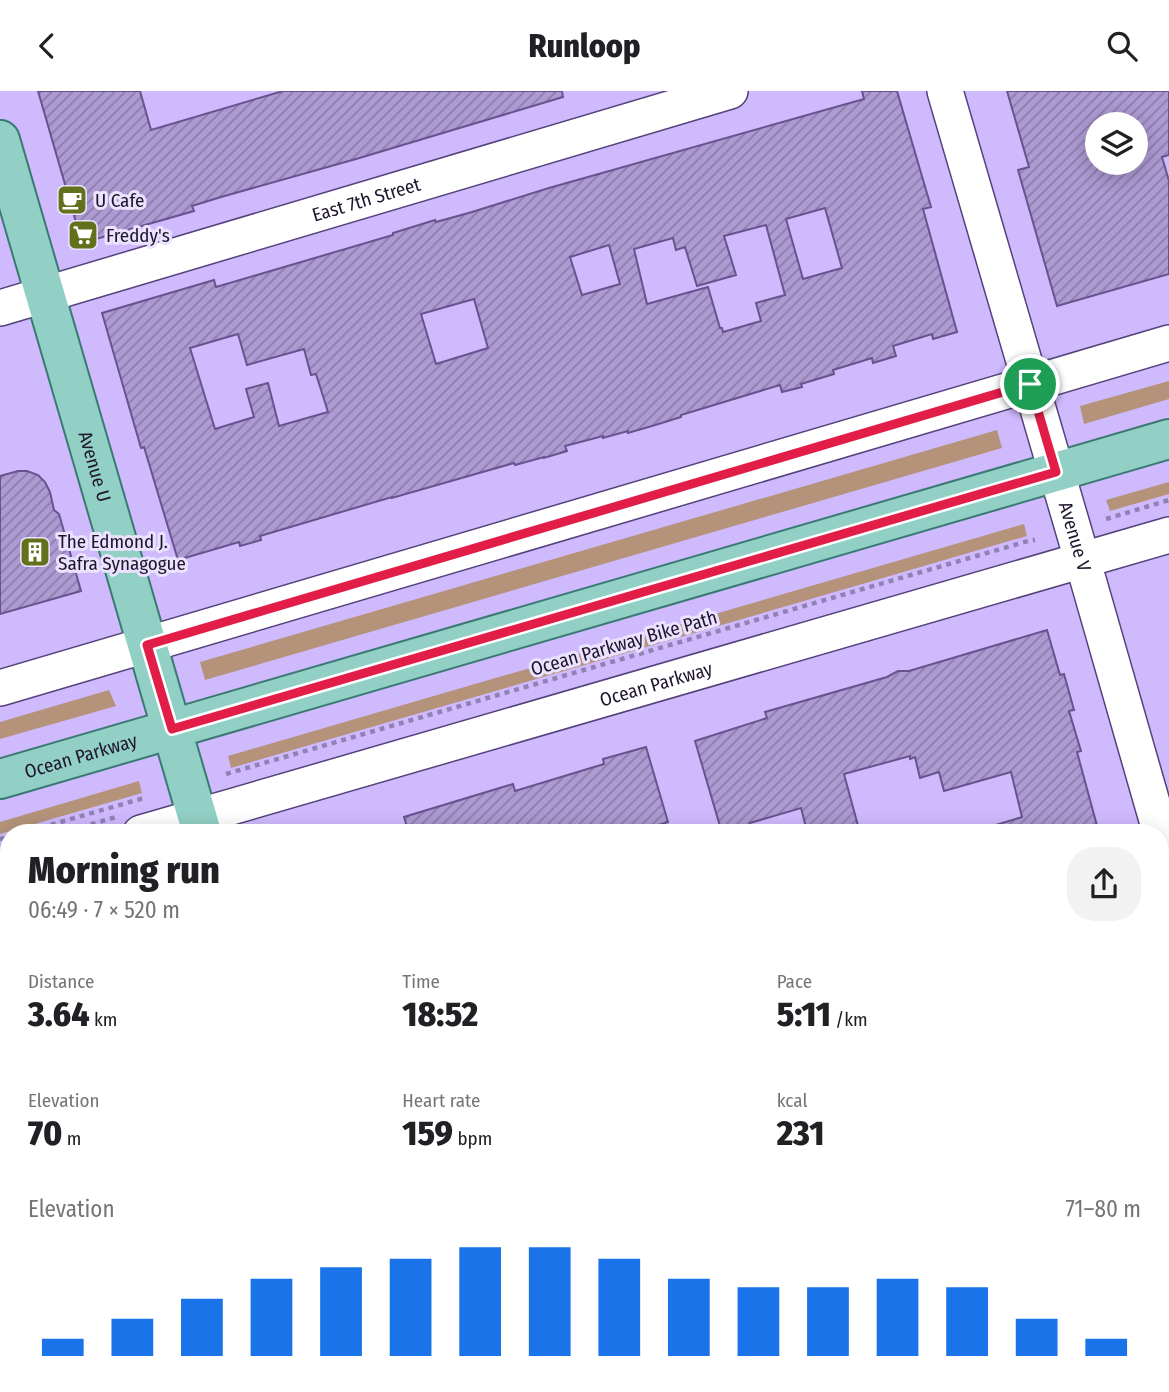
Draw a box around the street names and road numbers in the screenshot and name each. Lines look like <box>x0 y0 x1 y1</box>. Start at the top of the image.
street label: East 7th Street <box>309 172 424 226</box>
street label: Avenue U <box>74 428 116 505</box>
street label: Avenue V <box>1054 499 1096 574</box>
street label: Ocean Parkway Bike Path <box>528 605 720 681</box>
street label: Ocean Parkway <box>597 656 715 711</box>
street label: Ocean Parkway <box>22 728 140 783</box>

